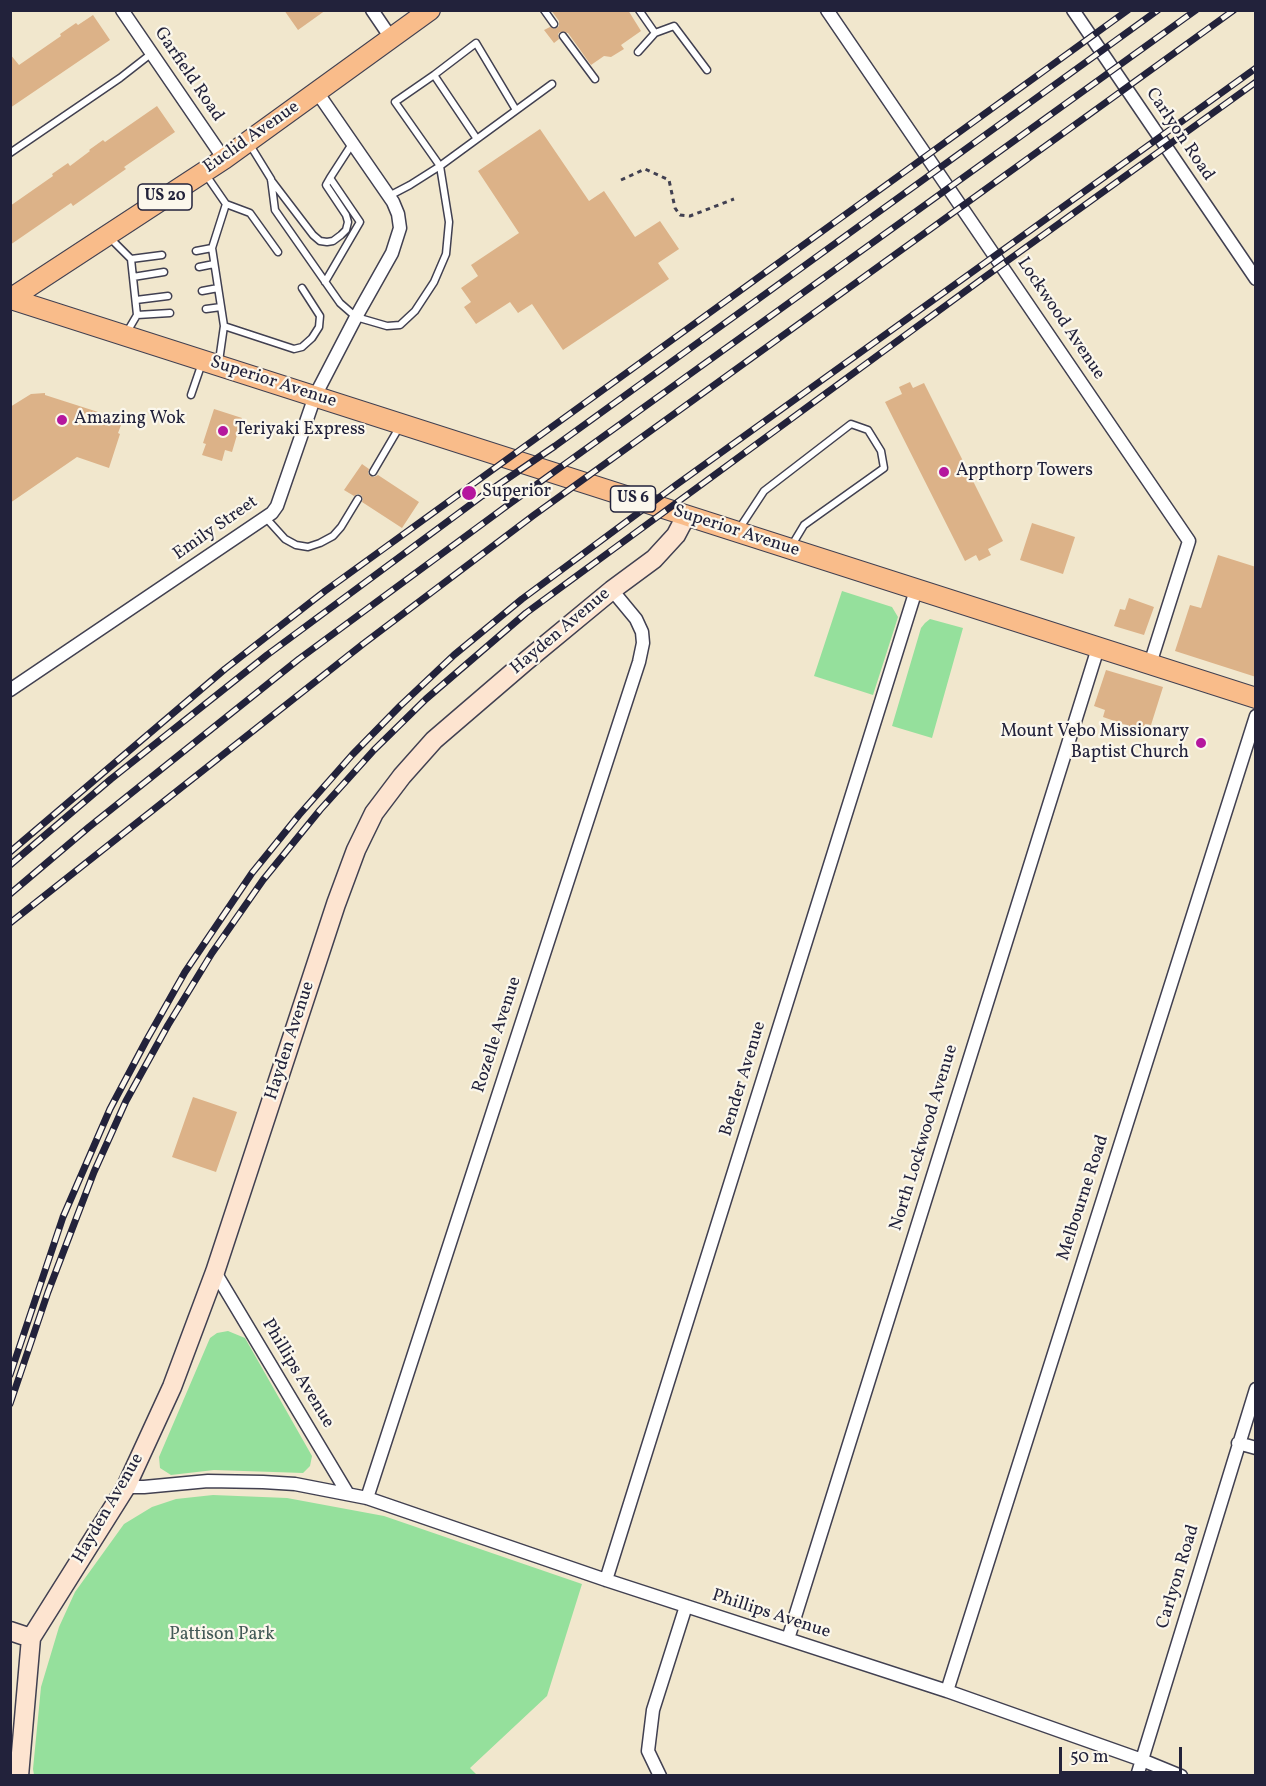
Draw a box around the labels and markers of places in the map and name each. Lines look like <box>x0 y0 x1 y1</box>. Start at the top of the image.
place label: Amazing Wok <box>74 409 185 431</box>
marker: Amazing Wok <box>55 413 69 427</box>
place label: Teriyaki Express <box>235 420 365 442</box>
marker: Teriyaki Express <box>216 424 230 438</box>
place label: Appthorp Towers <box>956 461 1093 483</box>
marker: Appthorp Towers <box>937 465 951 479</box>
place label: Superior <box>482 482 551 504</box>
marker: Superior <box>460 484 478 502</box>
place label: Mount Vebo Missionary Baptist Church <box>1000 722 1189 764</box>
marker: Mount Vebo Missionary Baptist Church <box>1194 736 1208 750</box>

